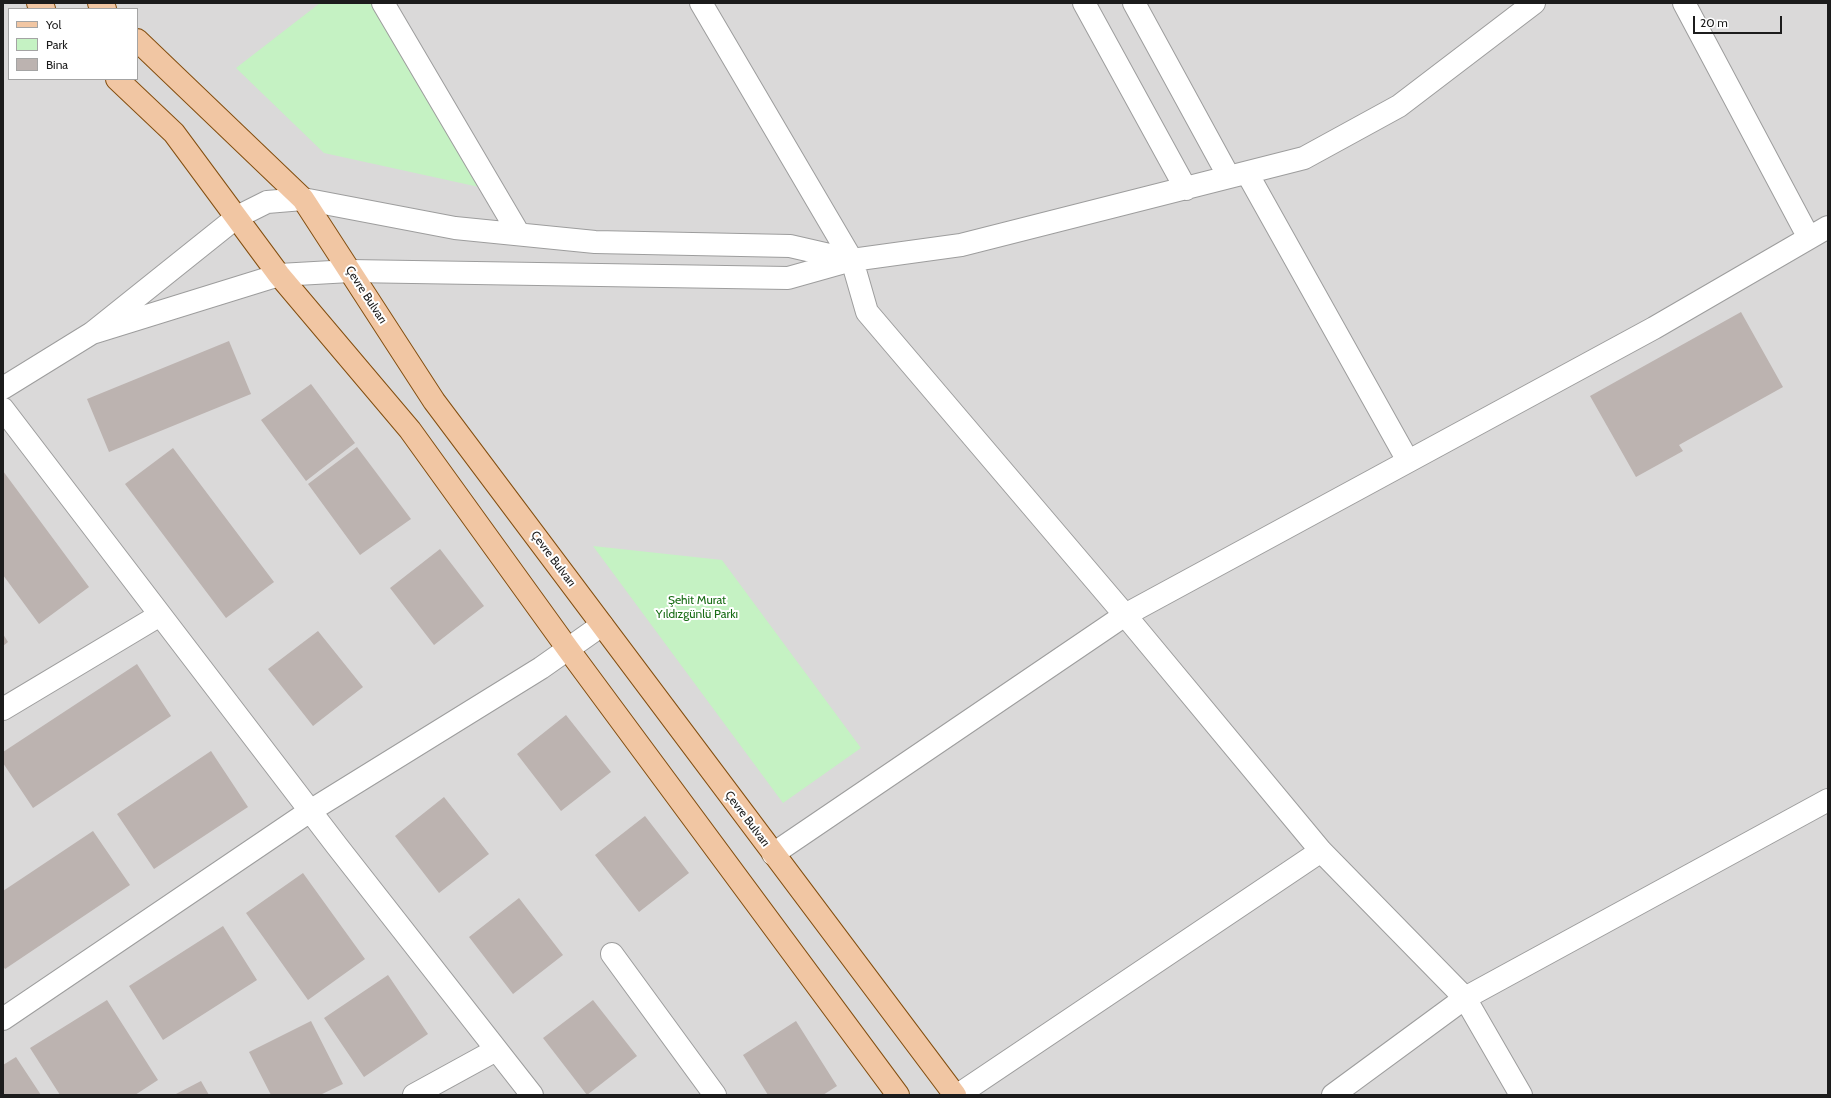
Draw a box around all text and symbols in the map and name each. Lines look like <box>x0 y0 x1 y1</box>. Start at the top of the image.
legend <box>8 8 138 80</box>
scale bar <box>1695 8 1784 34</box>
text: 20 m <box>1700 15 1728 30</box>
text: Yol <box>46 17 61 32</box>
text: Park <box>46 37 68 52</box>
text: Bina <box>46 57 68 72</box>
street label: Çevre Bulvarı <box>342 263 390 327</box>
street label: Çevre Bulvarı <box>527 528 579 590</box>
park label: Şehit Murat Yıldızgünlü Parkı <box>656 593 738 621</box>
street label: Çevre Bulvarı <box>721 788 773 850</box>

